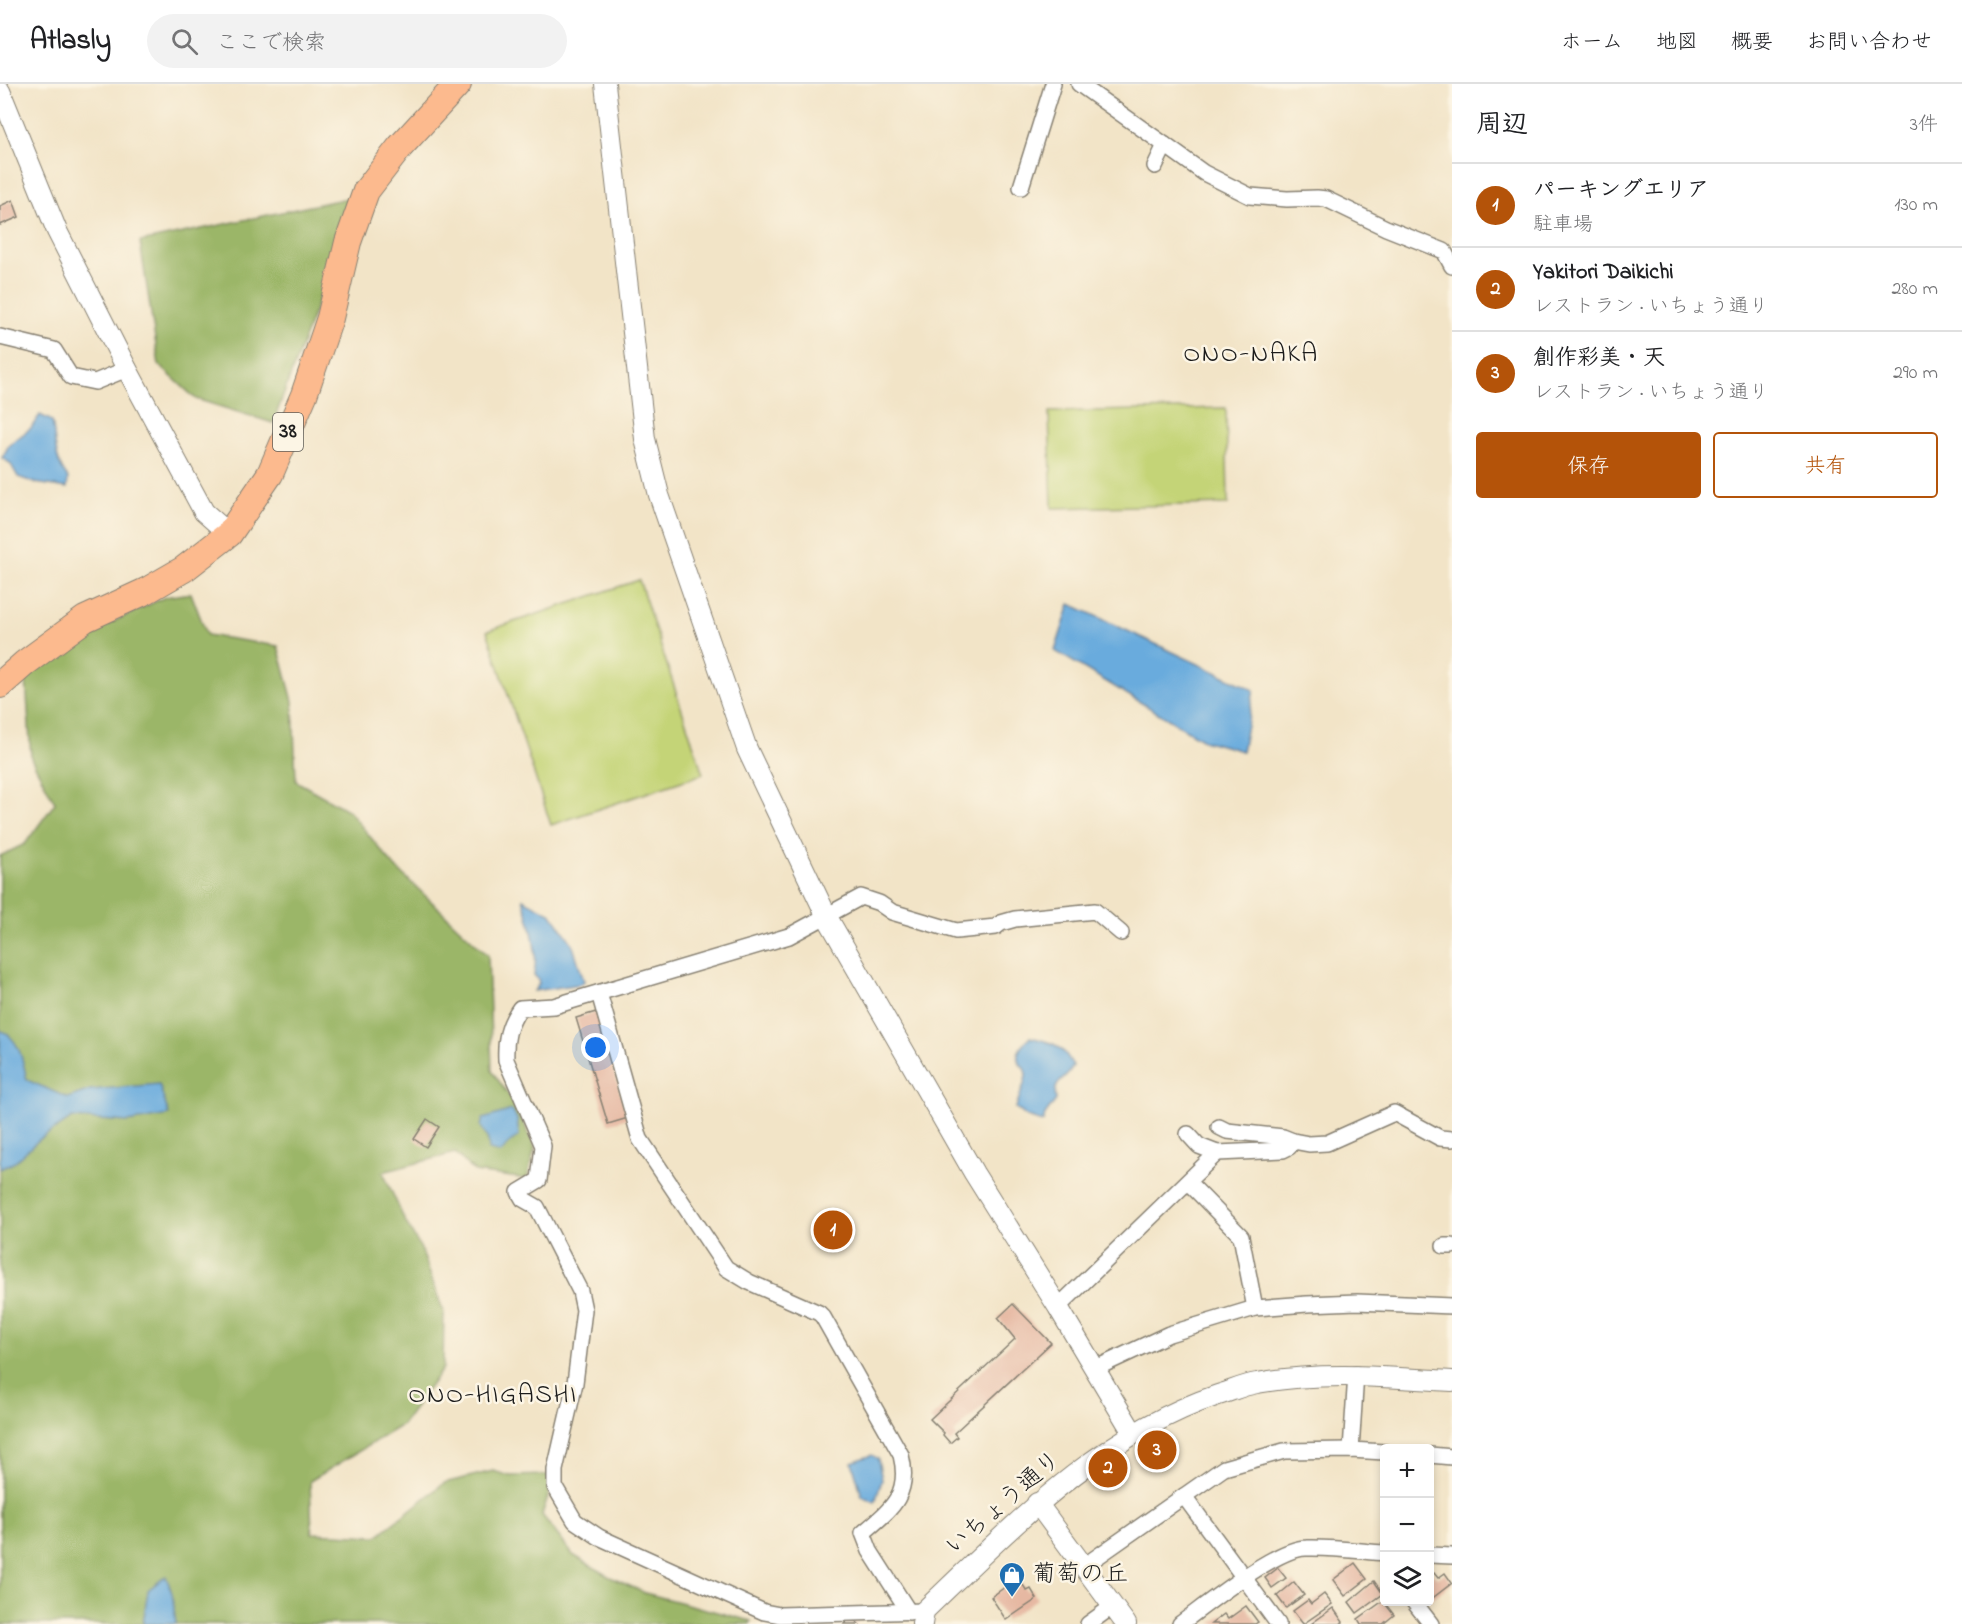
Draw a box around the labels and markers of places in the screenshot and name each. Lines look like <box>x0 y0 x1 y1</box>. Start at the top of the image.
pin: 1 <box>814 1208 852 1252</box>
pin: 3 <box>1138 1428 1176 1472</box>
pin: 2 <box>1088 1446 1128 1490</box>
place label: 葡萄の丘 <box>1032 1558 1128 1593</box>
shop icon: 葡萄の丘 <box>997 1560 1027 1598</box>

